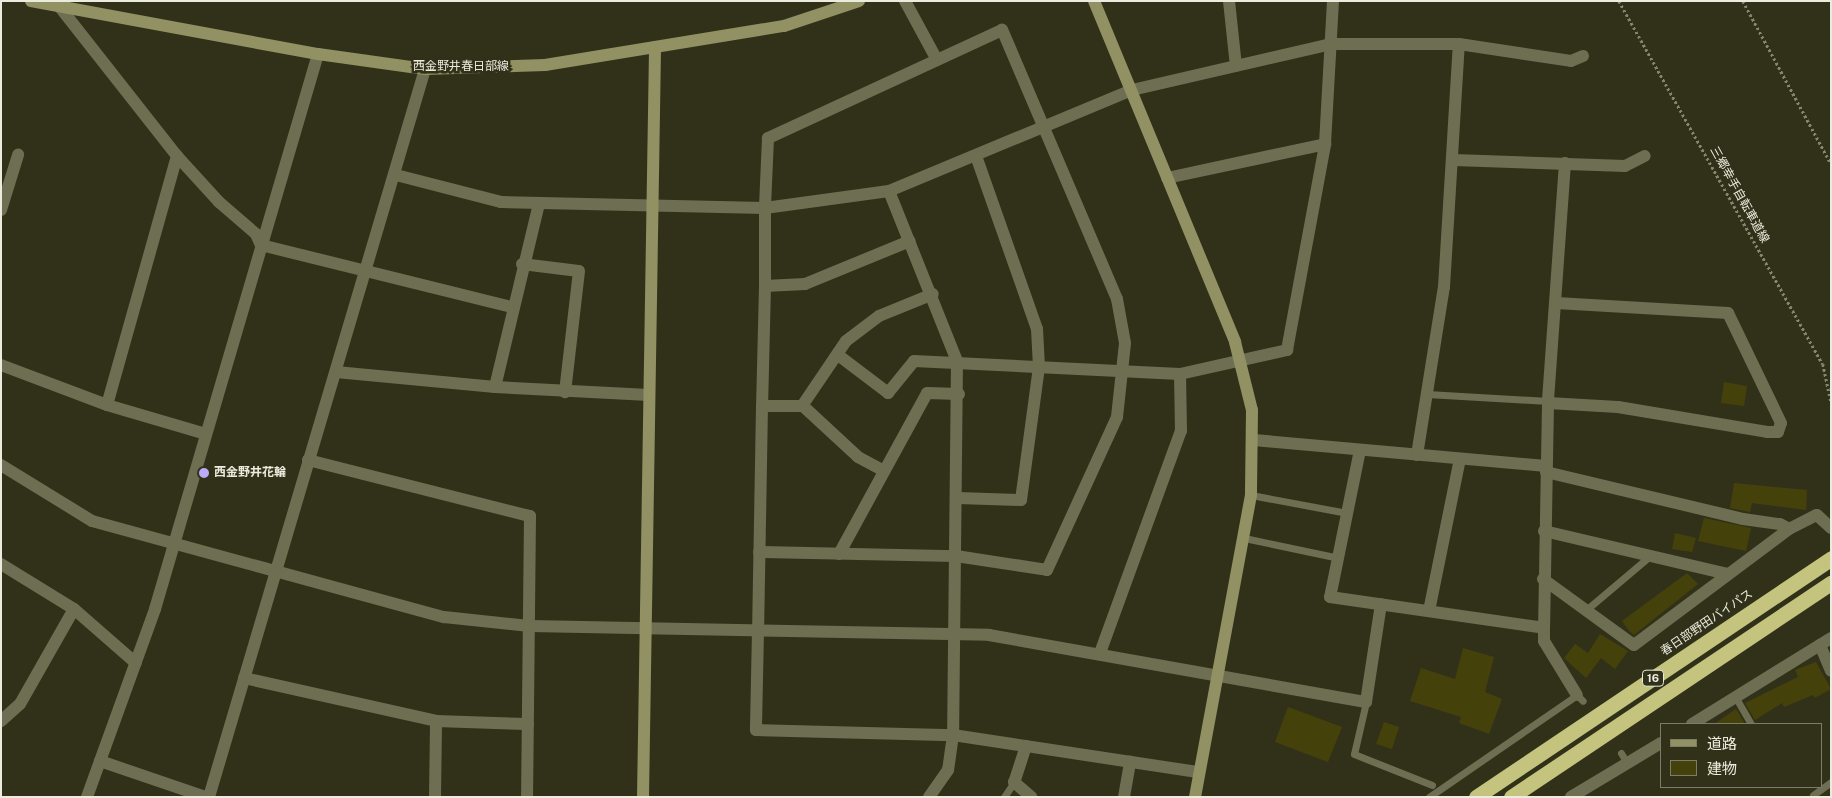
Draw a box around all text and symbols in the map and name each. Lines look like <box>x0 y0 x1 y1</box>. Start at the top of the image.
street label: 西金野井春日部線 <box>413 60 509 74</box>
street label: 三郷幸手自転車道線 <box>1707 144 1771 246</box>
place label: 西金野井花輪 <box>214 466 286 480</box>
marker: 西金野井花輪 <box>198 467 210 479</box>
street label: 春日部野田バイパス <box>1658 587 1756 659</box>
road number: 16 <box>1642 670 1664 686</box>
legend <box>1660 723 1822 788</box>
text: 道路 <box>1707 735 1737 752</box>
text: 建物 <box>1707 760 1737 777</box>

